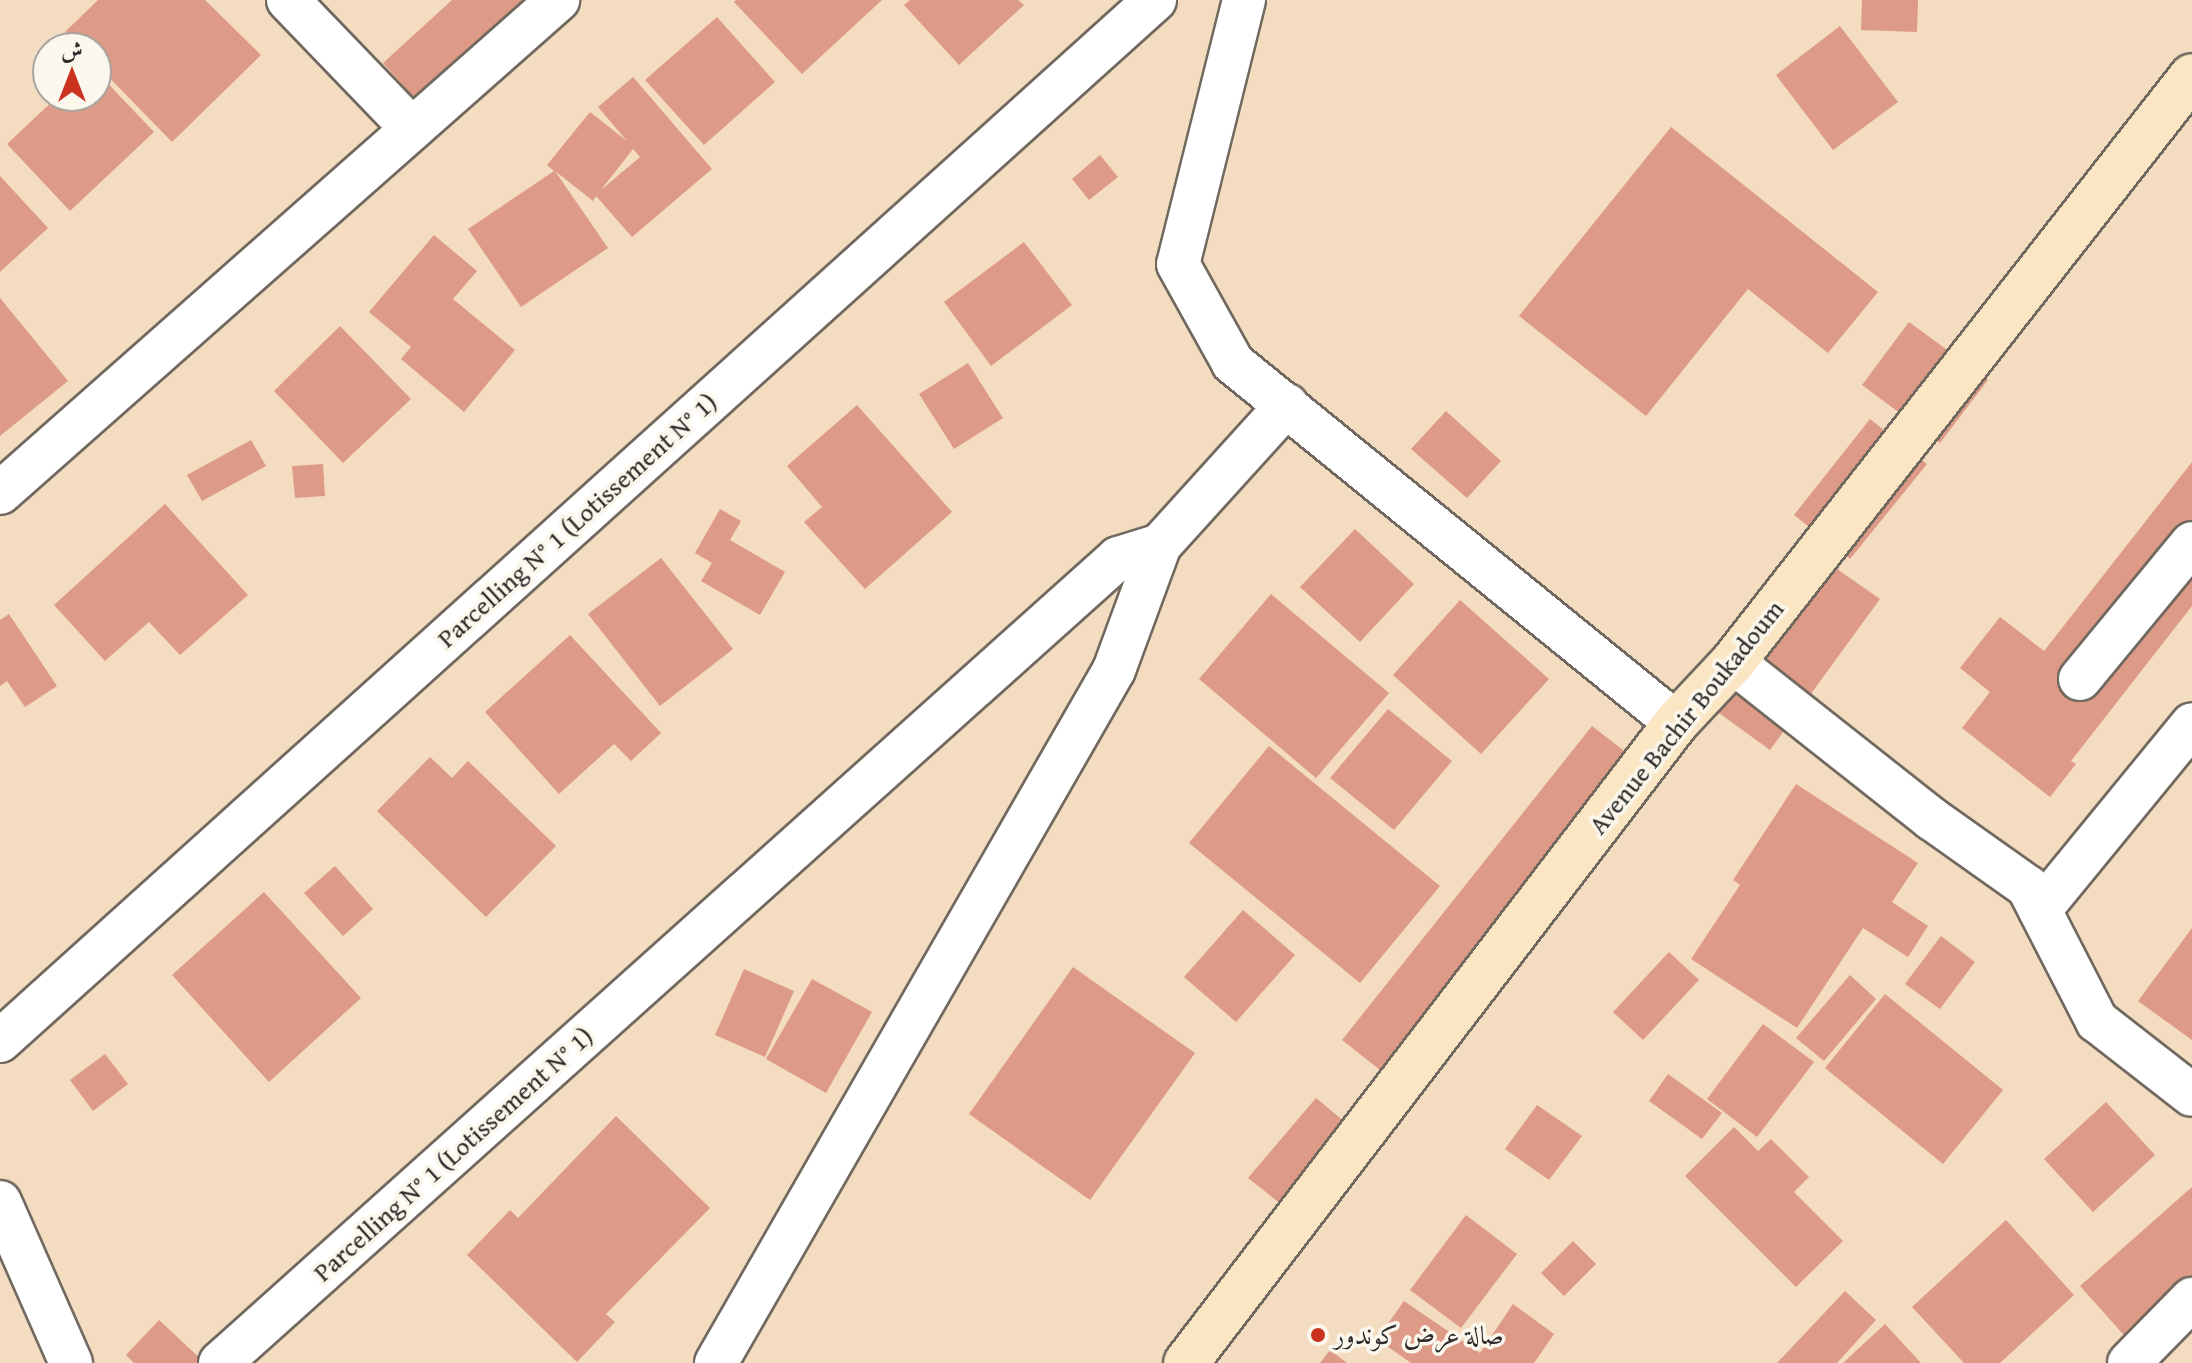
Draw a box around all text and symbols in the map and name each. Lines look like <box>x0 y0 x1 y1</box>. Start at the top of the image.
north arrow <box>32 32 112 112</box>
text: ش <box>61 34 83 66</box>
street label: Parcelling N° 1 (Lotissement N° 1) <box>431 386 723 654</box>
street label: Avenue Bachir Boukadoum <box>1582 594 1790 840</box>
street label: Parcelling N° 1 (Lotissement N° 1) <box>307 1020 599 1288</box>
place label: صالة عرض كوندور <box>1334 1319 1504 1351</box>
marker: صالة عرض كوندور <box>1309 1326 1327 1344</box>

